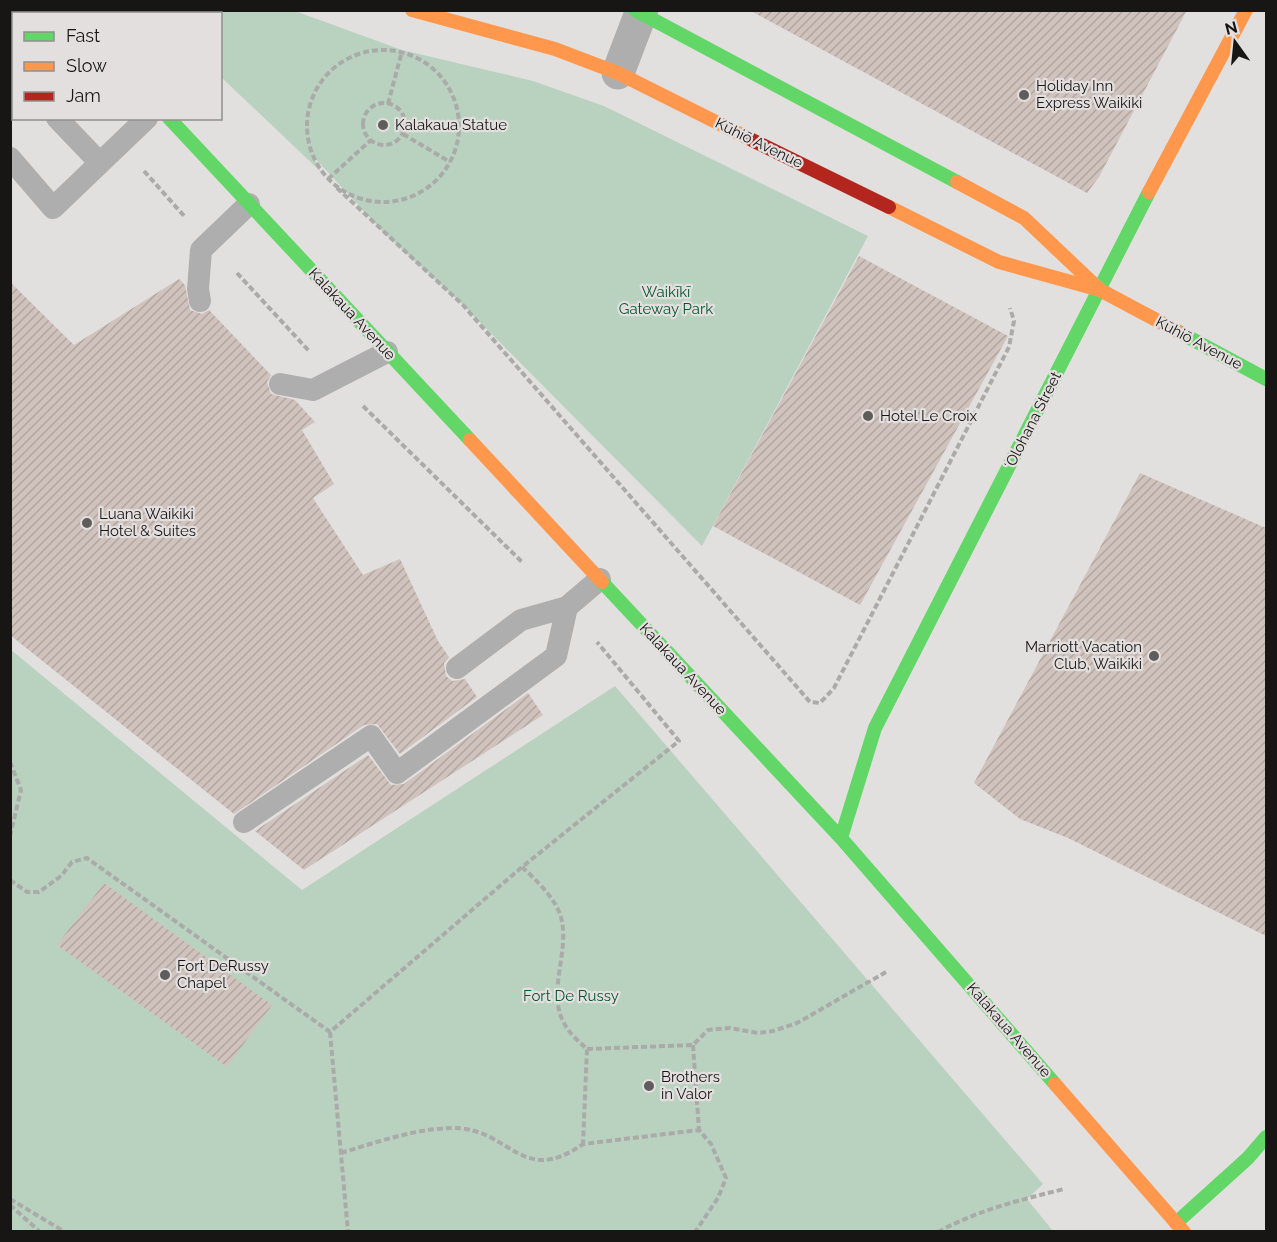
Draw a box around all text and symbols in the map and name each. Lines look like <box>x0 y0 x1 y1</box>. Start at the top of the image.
legend <box>12 12 222 120</box>
north arrow <box>1205 12 1265 72</box>
text: N <box>1223 17 1240 39</box>
text: Fast <box>66 25 100 46</box>
text: Slow <box>66 55 107 76</box>
place label: Holiday Inn Express Waikiki <box>1036 77 1142 112</box>
text: Jam <box>66 85 101 106</box>
marker: Holiday Inn Express Waikiki <box>1017 88 1031 102</box>
street label: Kūhiō Avenue <box>712 114 806 172</box>
place label: Kalakaua Statue <box>395 116 507 134</box>
marker: Kalakaua Statue <box>376 118 390 132</box>
street label: Kalakaua Avenue <box>305 264 399 364</box>
park label: Waikīkī Gateway Park <box>619 283 713 318</box>
street label: Kūhiō Avenue <box>1153 313 1245 373</box>
street label: ʻOlohana Street <box>1001 369 1065 471</box>
place label: Hotel Le Croix <box>880 407 978 425</box>
marker: Hotel Le Croix <box>861 409 875 423</box>
place label: Luana Waikiki Hotel & Suites <box>99 505 196 540</box>
marker: Luana Waikiki Hotel & Suites <box>80 516 94 530</box>
street label: Kalakaua Avenue <box>636 619 730 719</box>
place label: Marriott Vacation Club, Waikiki <box>1025 638 1142 673</box>
marker: Marriott Vacation Club, Waikiki <box>1147 649 1161 663</box>
place label: Fort DeRussy Chapel <box>177 957 269 992</box>
marker: Fort DeRussy Chapel <box>158 968 172 982</box>
street label: Kalakaua Avenue <box>963 979 1055 1081</box>
park label: Fort De Russy <box>523 987 619 1005</box>
place label: Brothers in Valor <box>661 1068 720 1103</box>
marker: Brothers in Valor <box>642 1079 656 1093</box>

